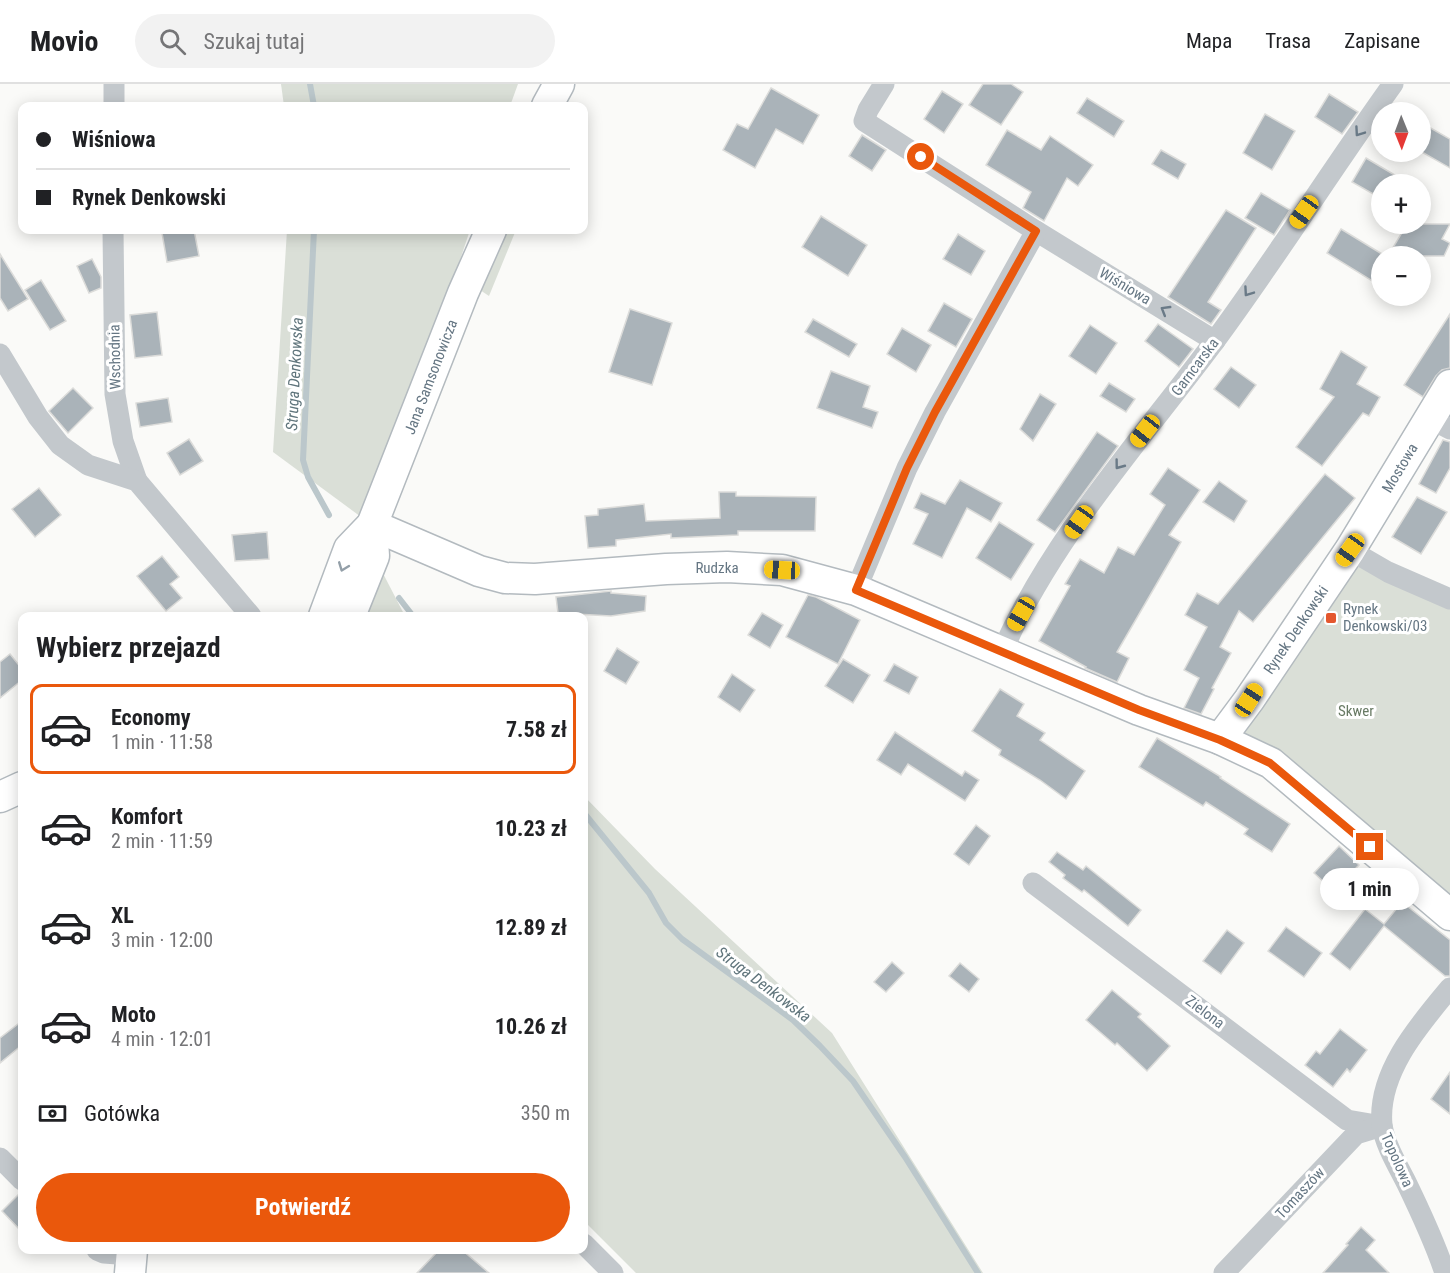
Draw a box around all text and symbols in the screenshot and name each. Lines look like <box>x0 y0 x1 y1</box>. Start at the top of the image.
search box <box>135 14 555 68</box>
text: Movio <box>30 25 99 58</box>
icon: search <box>156 25 189 58</box>
text: Szukaj tutaj <box>204 29 305 54</box>
text: Mapa <box>1186 29 1232 53</box>
text: Trasa <box>1265 29 1311 53</box>
text: Zapisane <box>1344 29 1420 53</box>
north arrow <box>1371 102 1431 162</box>
map controls <box>1371 102 1431 306</box>
one-way arrow <box>1355 125 1366 136</box>
text: Wiśniowa <box>72 127 156 152</box>
route start <box>907 143 934 170</box>
button: + <box>1371 174 1431 234</box>
text: Rynek Denkowski <box>72 185 226 210</box>
car <box>1286 192 1322 232</box>
button: − <box>1371 246 1431 306</box>
street label: Wiśniowa <box>1096 264 1154 308</box>
one-way arrow <box>1244 286 1255 297</box>
one-way arrow <box>1161 306 1171 318</box>
water label: Struga Denkowska <box>282 317 307 431</box>
street label: Jana Samsonowicza <box>401 317 461 437</box>
street label: Wschodnia <box>105 324 125 390</box>
street label: Garncarska <box>1168 335 1222 399</box>
car <box>1127 411 1163 451</box>
street label: Mostowa <box>1378 440 1422 496</box>
one-way arrow <box>1115 459 1126 470</box>
car <box>1061 502 1097 542</box>
car <box>1332 530 1368 570</box>
street label: Rudzka <box>695 559 739 577</box>
car <box>764 560 800 580</box>
one-way arrow <box>337 562 350 572</box>
street label: Rynek Denkowski <box>1260 582 1332 678</box>
car <box>1004 594 1038 634</box>
place label: Rynek Denkowski/03 <box>1343 600 1427 635</box>
marker: Rynek Denkowski/03 <box>1324 611 1338 625</box>
text: Wybierz przejazd <box>36 632 221 664</box>
car <box>1232 680 1266 720</box>
icon: car <box>39 702 93 756</box>
park label: Skwer <box>1338 702 1374 720</box>
text: Economy <box>111 705 191 730</box>
text: 7.58 zł <box>506 717 567 742</box>
text: 1 min · 11:58 <box>111 730 213 754</box>
icon: car <box>39 801 93 855</box>
text: Komfort <box>111 804 183 829</box>
text: 10.23 zł <box>495 816 567 841</box>
text: 2 min · 11:59 <box>111 829 213 853</box>
route end <box>1356 833 1383 860</box>
callout: 1 min <box>1320 868 1420 910</box>
text: 1 min <box>1347 877 1392 901</box>
icon: car <box>39 900 93 954</box>
text: XL <box>111 903 134 928</box>
text: 12.89 zł <box>495 915 567 940</box>
text: 3 min · 12:00 <box>111 928 213 952</box>
water label: Struga Denkowska <box>713 943 815 1026</box>
street label: Zielona <box>1182 992 1228 1032</box>
icon: car <box>39 999 93 1053</box>
text: Moto <box>111 1002 156 1027</box>
text: 10.26 zł <box>495 1014 567 1039</box>
text: 4 min · 12:01 <box>111 1027 213 1051</box>
icon: cash <box>36 1097 69 1130</box>
text: Gotówka <box>84 1101 160 1126</box>
text: 350 m <box>521 1101 570 1125</box>
street label: Topolowa <box>1377 1130 1417 1190</box>
street label: Tomaszów <box>1272 1163 1328 1222</box>
button: Potwierdź <box>36 1173 570 1242</box>

